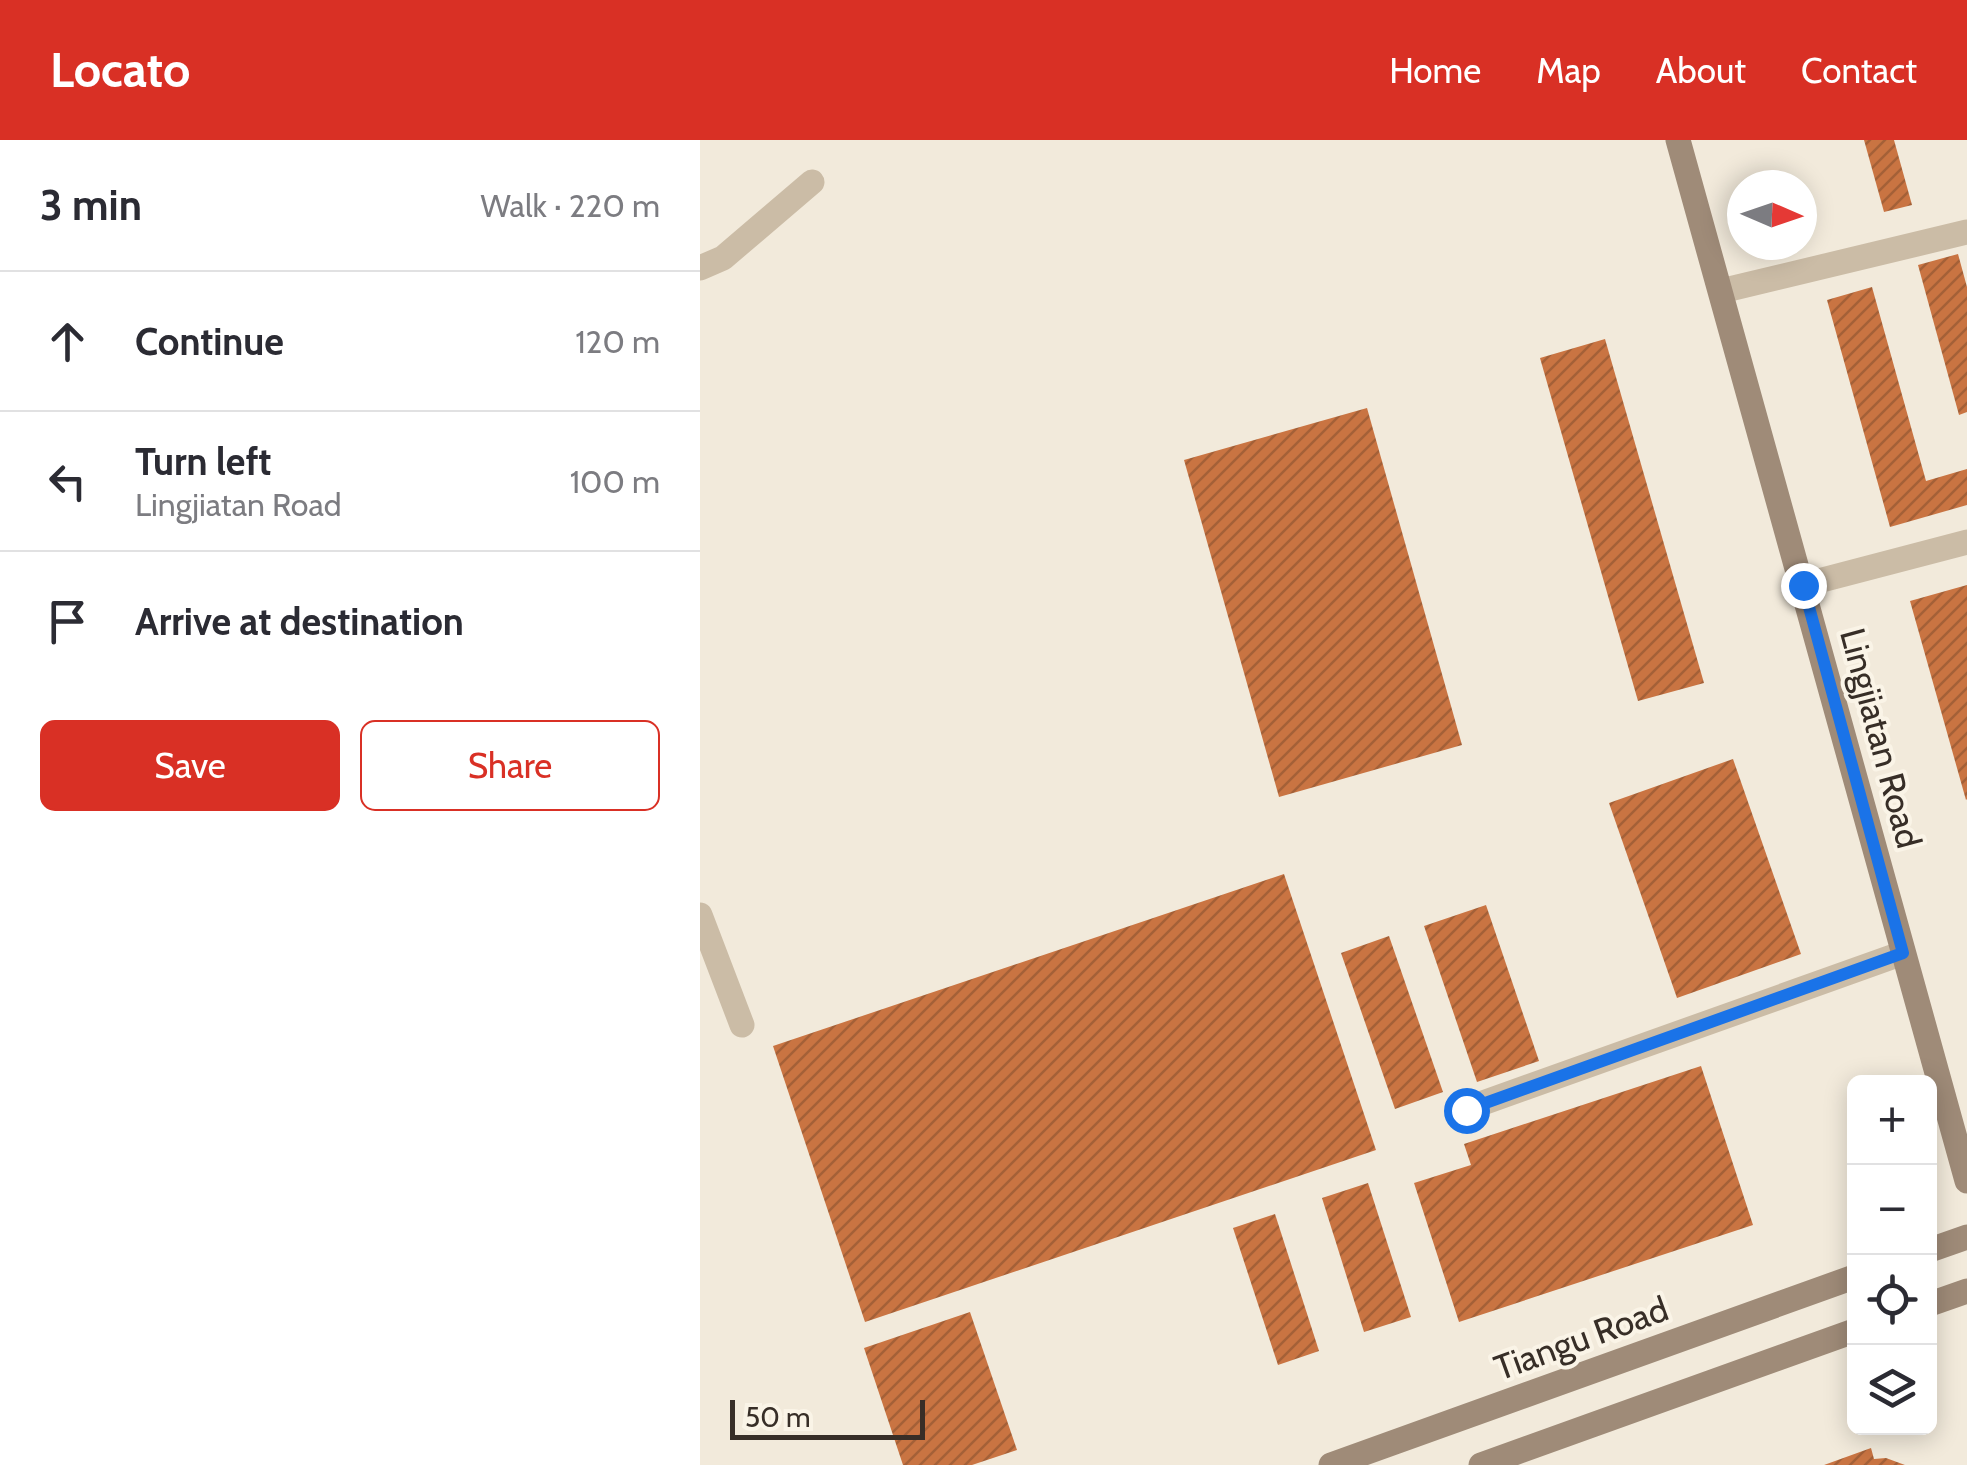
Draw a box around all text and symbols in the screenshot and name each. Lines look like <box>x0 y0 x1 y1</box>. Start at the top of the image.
text: Locato <box>50 41 190 99</box>
text: Home <box>1389 49 1481 92</box>
text: Map <box>1536 49 1601 92</box>
text: About <box>1656 49 1746 92</box>
text: Contact <box>1801 49 1917 92</box>
north arrow <box>1727 170 1817 260</box>
text: 3 min <box>40 179 142 231</box>
text: Walk · 220 m <box>481 186 660 225</box>
icon: ahead <box>40 314 95 369</box>
text: Continue <box>135 318 284 365</box>
text: 120 m <box>575 322 660 361</box>
text: Turn left <box>135 438 271 485</box>
icon: left <box>40 454 95 509</box>
text: 100 m <box>570 462 660 501</box>
text: Lingjiatan Road <box>135 485 342 524</box>
route end <box>1781 563 1827 609</box>
icon: arrive <box>40 594 95 649</box>
text: Arrive at destination <box>135 598 464 645</box>
street label: Lingjiatan Road <box>1831 623 1931 853</box>
button: Save <box>40 720 340 811</box>
button: Share <box>360 720 660 811</box>
map controls <box>1847 1075 1937 1435</box>
button: + <box>1847 1075 1937 1165</box>
route start <box>1444 1088 1490 1134</box>
button: − <box>1847 1165 1937 1255</box>
button: locate <box>1847 1255 1937 1345</box>
street label: Tiangu Road <box>1488 1287 1674 1389</box>
button: layers <box>1847 1345 1937 1435</box>
scale bar <box>730 1395 925 1440</box>
text: 50 m <box>745 1400 811 1434</box>

